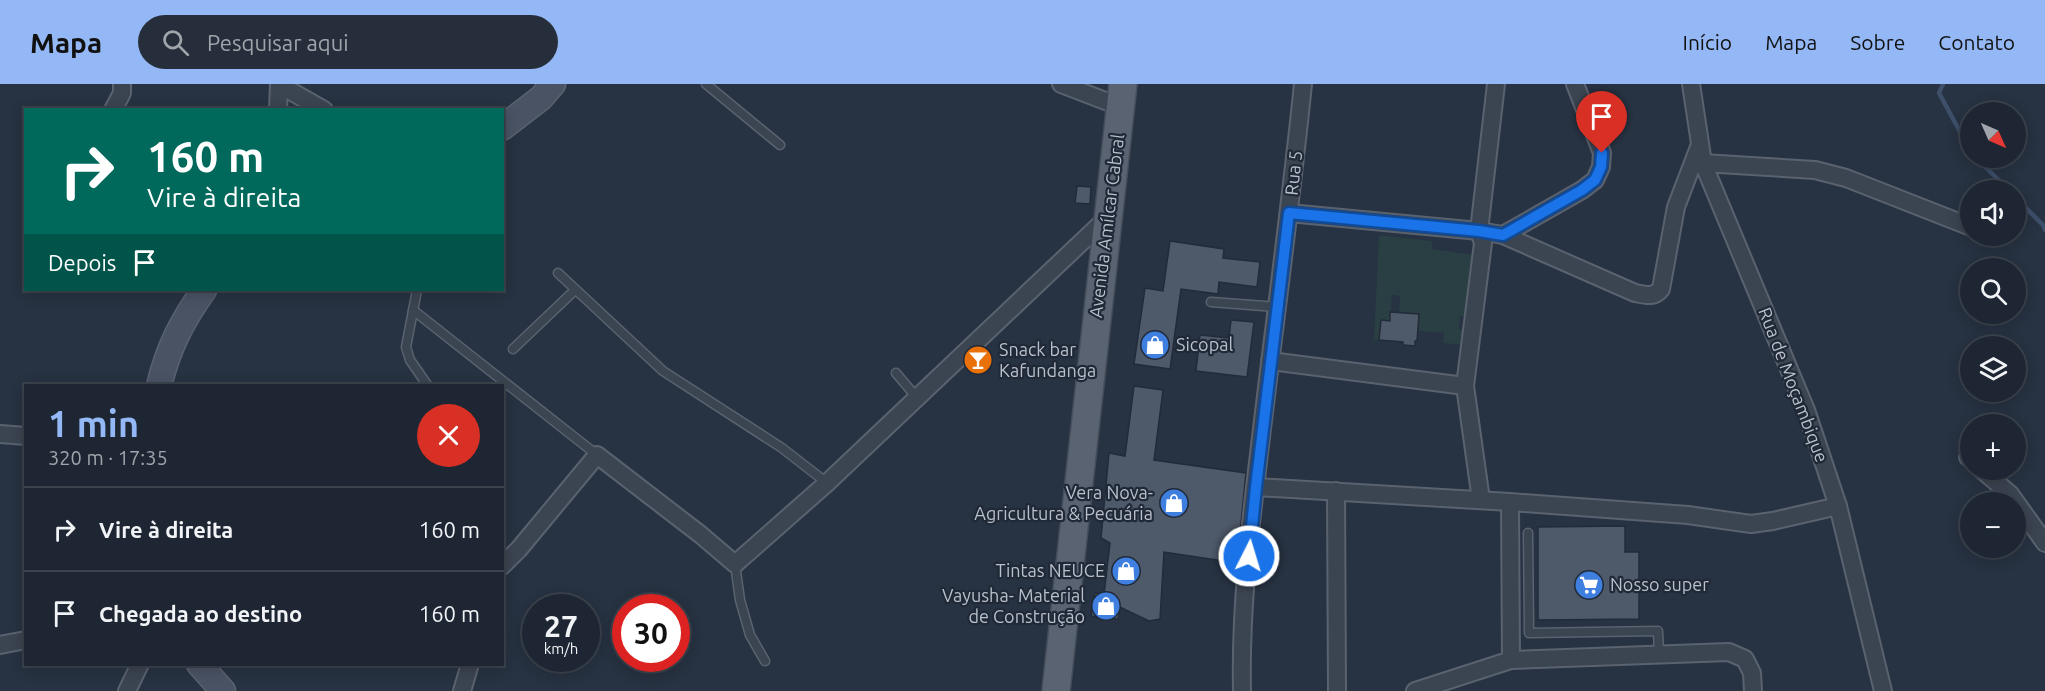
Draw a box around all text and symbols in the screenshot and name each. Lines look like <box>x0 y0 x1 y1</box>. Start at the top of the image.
search box <box>138 15 558 69</box>
icon: search <box>159 26 192 59</box>
text: Mapa <box>30 27 102 58</box>
text: Pesquisar aqui <box>207 30 349 55</box>
text: Início <box>1683 30 1732 54</box>
text: Mapa <box>1765 30 1817 54</box>
text: Sobre <box>1850 30 1905 54</box>
text: Contato <box>1938 30 2015 54</box>
pin <box>1576 91 1627 153</box>
icon: arrive <box>1585 100 1618 133</box>
north arrow <box>1960 102 2026 168</box>
map controls <box>1960 102 2026 558</box>
icon: right <box>48 132 126 210</box>
street label: Avenida Amílcar Cabral <box>1085 132 1127 319</box>
text: 160 m <box>147 133 264 180</box>
street label: Rua 5 <box>1281 149 1305 196</box>
button: sound <box>1960 180 2026 246</box>
text: Vire à direita <box>147 182 301 212</box>
icon: arrive <box>128 246 161 279</box>
text: Depois <box>48 250 116 275</box>
button: search <box>1960 258 2026 324</box>
street label: Rua de Moçambique <box>1755 304 1833 465</box>
shop icon: Sicopal <box>1139 329 1171 361</box>
place label: Sicopal <box>1176 334 1233 354</box>
button: layers <box>1960 336 2026 402</box>
place label: Snack bar Kafundanga <box>999 339 1096 380</box>
bar icon: Snack bar Kafundanga <box>962 344 994 376</box>
text: 1 min <box>48 403 139 444</box>
button: close <box>417 404 480 467</box>
button: + <box>1960 414 2026 480</box>
text: 320 m · 17:35 <box>48 446 168 469</box>
place label: Vera Nova- Agricultura & Pecuária <box>974 482 1153 523</box>
shop icon: Vera Nova- Agricultura & Pecuária <box>1158 487 1190 519</box>
button: − <box>1960 492 2026 558</box>
icon: right <box>48 513 81 546</box>
text: Vire à direita <box>99 517 233 542</box>
text: 160 m <box>419 517 480 542</box>
position arrow <box>1217 524 1281 588</box>
shop icon: Tintas NEUCE <box>1110 555 1142 587</box>
place label: Tintas NEUCE <box>996 560 1105 580</box>
supermarket icon: Nosso super <box>1573 569 1605 601</box>
place label: Nosso super <box>1610 574 1709 594</box>
place label: Vayusha- Material de Construção <box>942 585 1085 626</box>
shop icon: Vayusha- Material de Construção <box>1090 590 1122 622</box>
speed limit sign: 30 <box>612 594 690 672</box>
icon: arrive <box>48 597 81 630</box>
text: Chegada ao destino <box>99 601 302 626</box>
text: 160 m <box>419 601 480 626</box>
text: 27 <box>544 609 578 643</box>
text: km/h <box>544 640 578 657</box>

